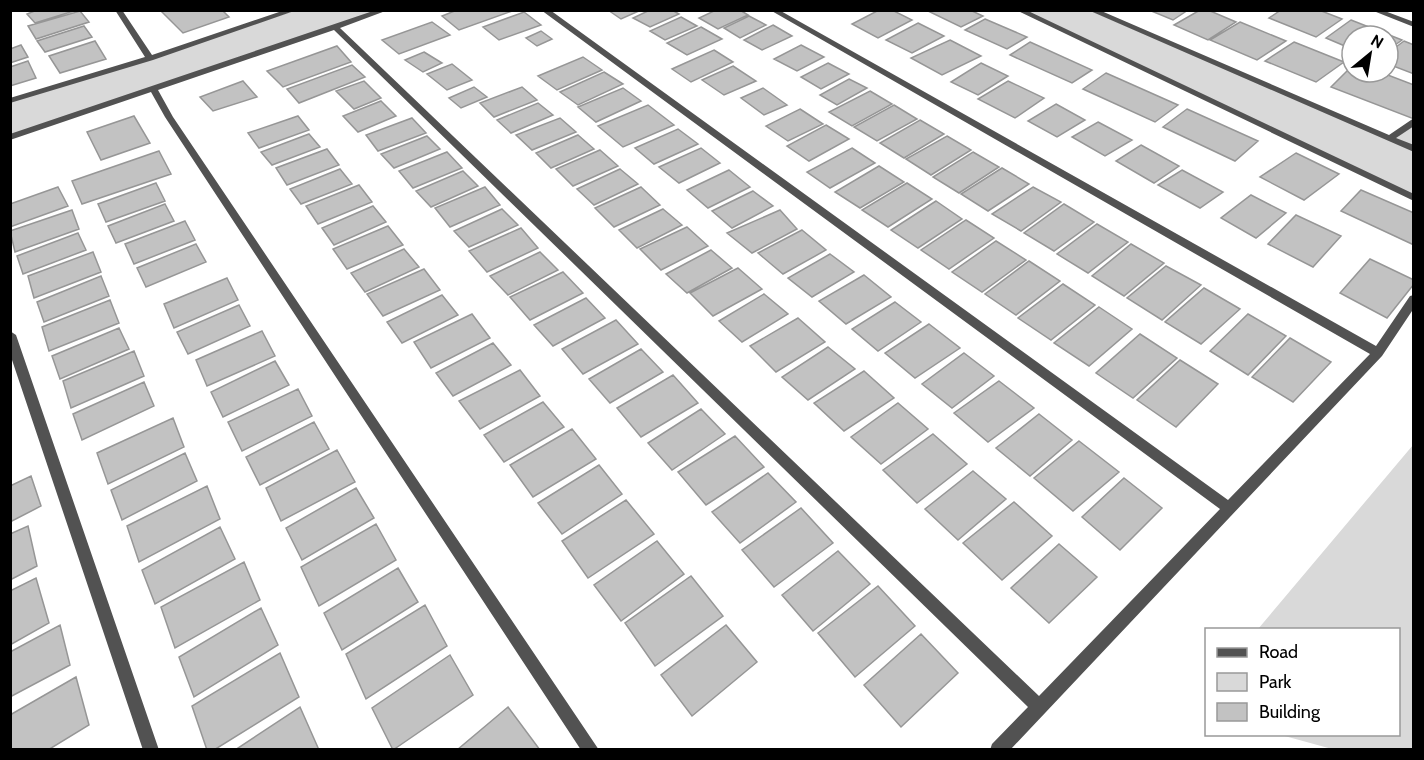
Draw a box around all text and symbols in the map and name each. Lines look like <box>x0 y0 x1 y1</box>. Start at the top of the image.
north arrow <box>1340 24 1400 84</box>
text: N <box>1368 30 1387 52</box>
legend <box>1205 628 1400 736</box>
text: Road <box>1259 641 1298 663</box>
text: Park <box>1259 671 1292 693</box>
text: Building <box>1259 701 1321 723</box>

